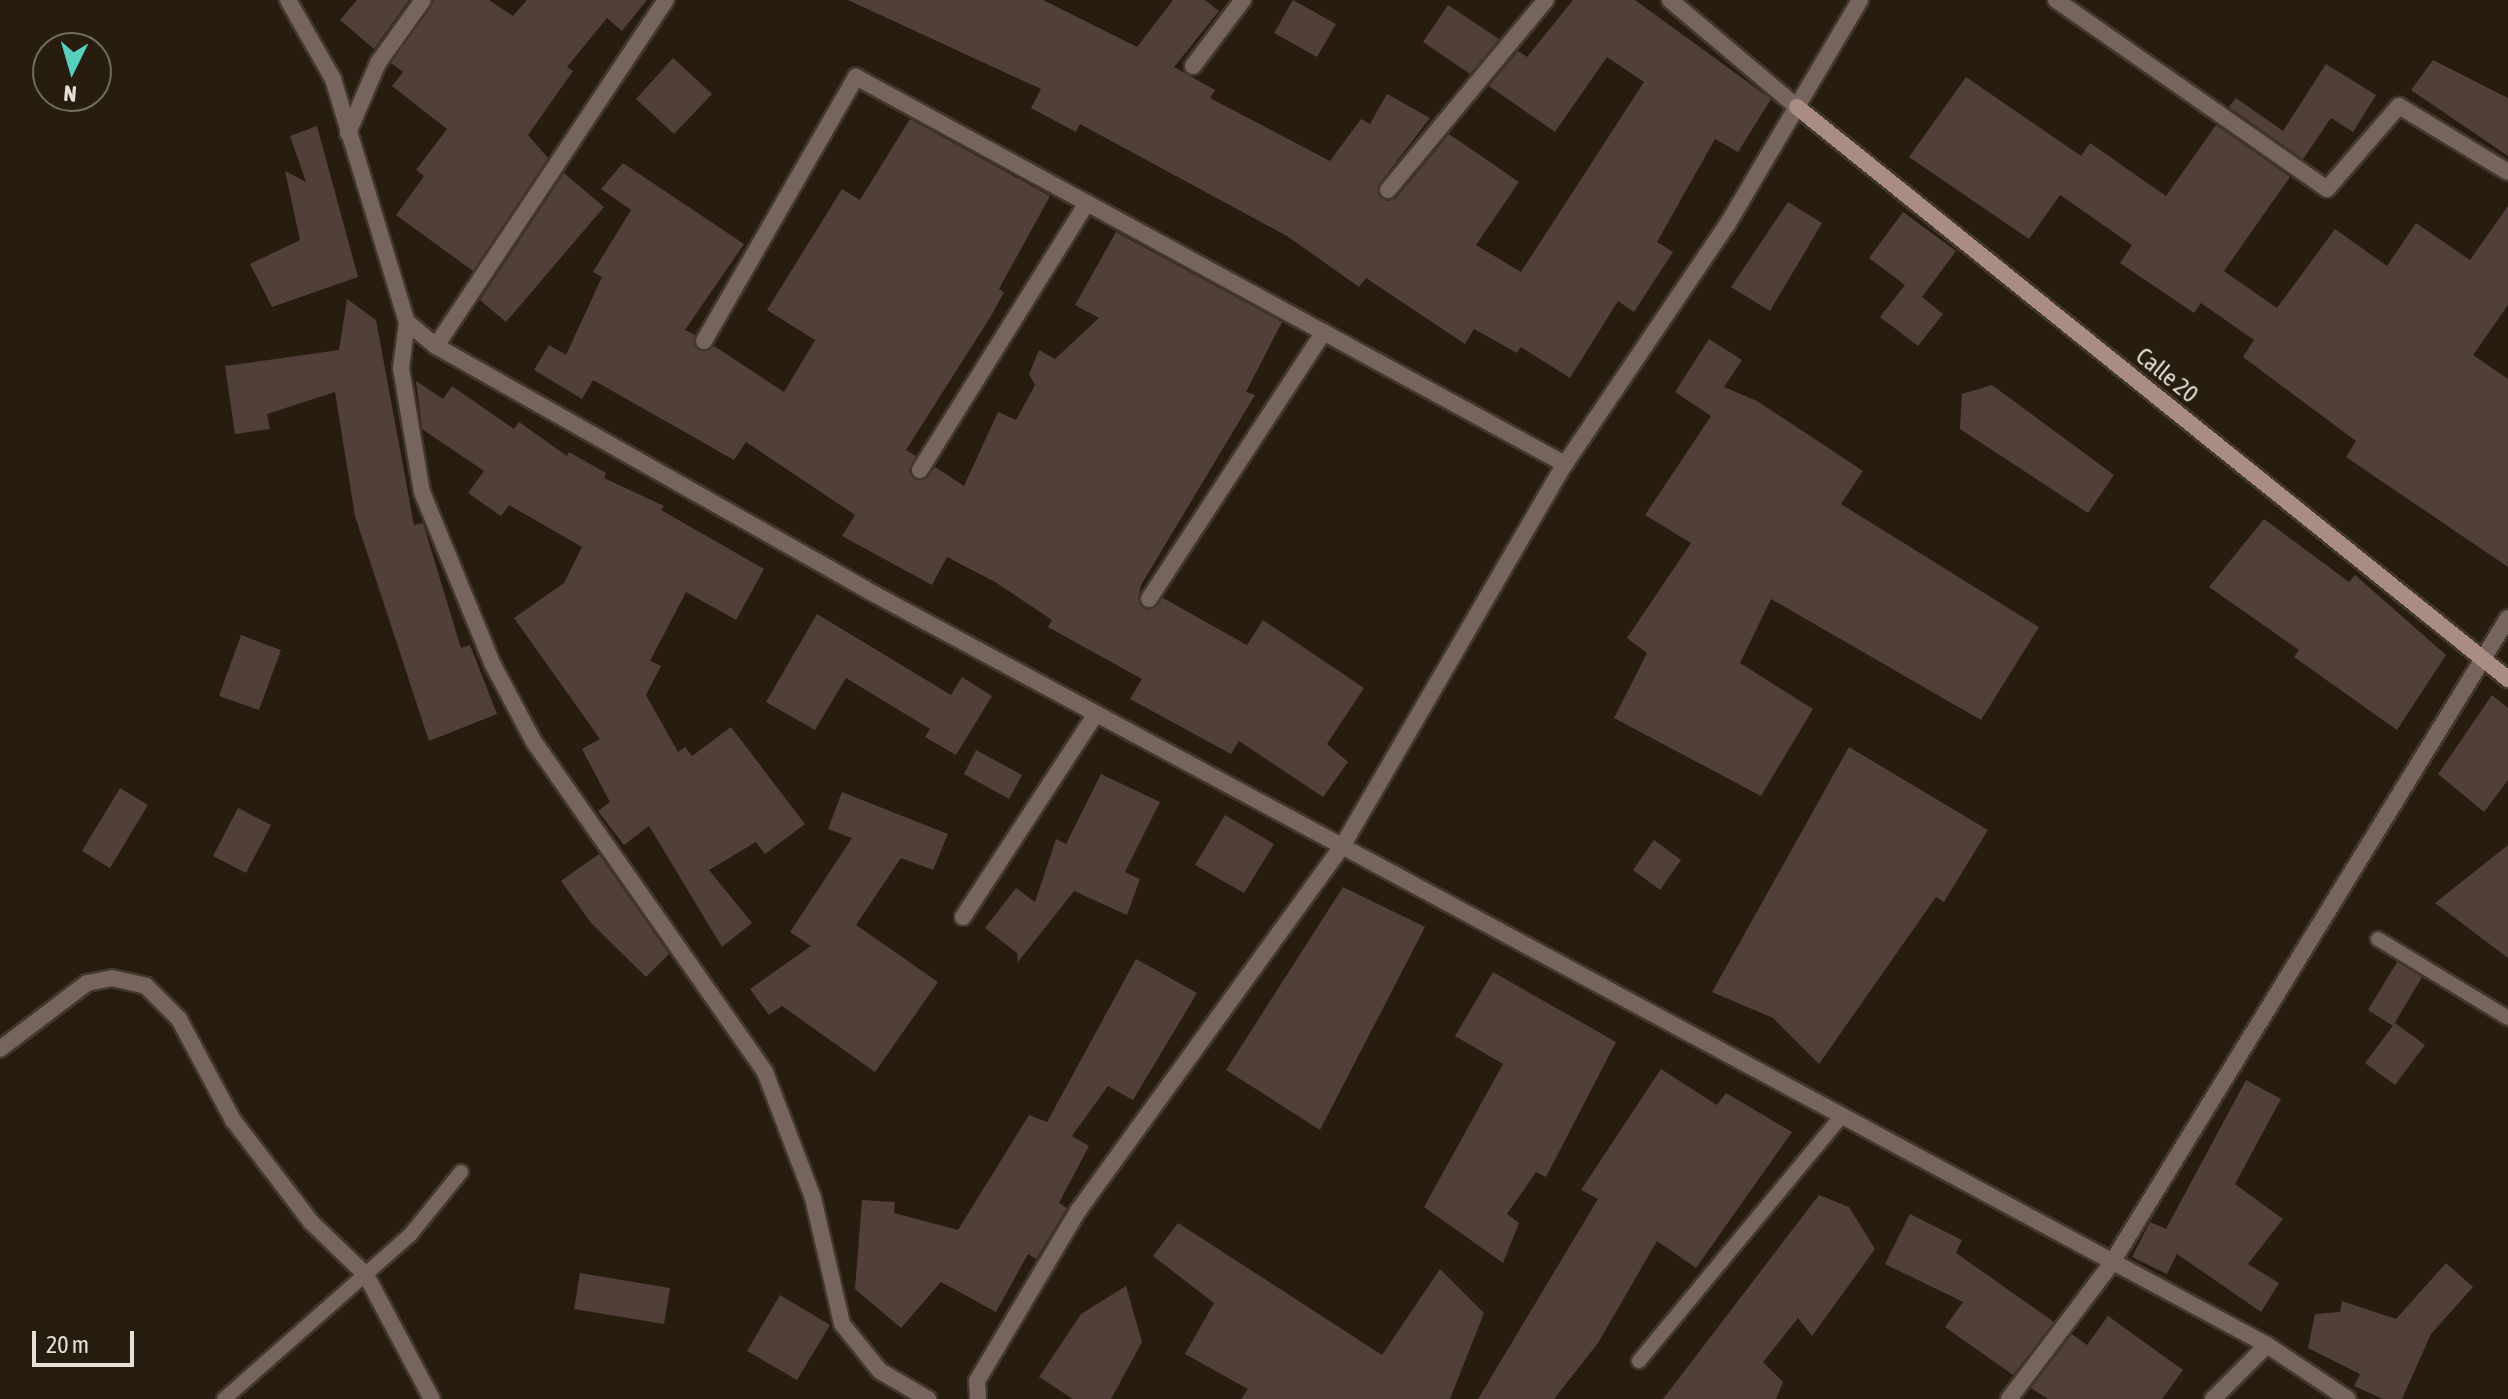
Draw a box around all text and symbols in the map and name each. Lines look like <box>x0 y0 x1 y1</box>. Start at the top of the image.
north arrow <box>32 32 112 112</box>
text: N <box>62 80 78 107</box>
street label: Calle 20 <box>2130 341 2204 409</box>
scale bar <box>36 1315 138 1365</box>
text: 20 m <box>46 1331 89 1358</box>

